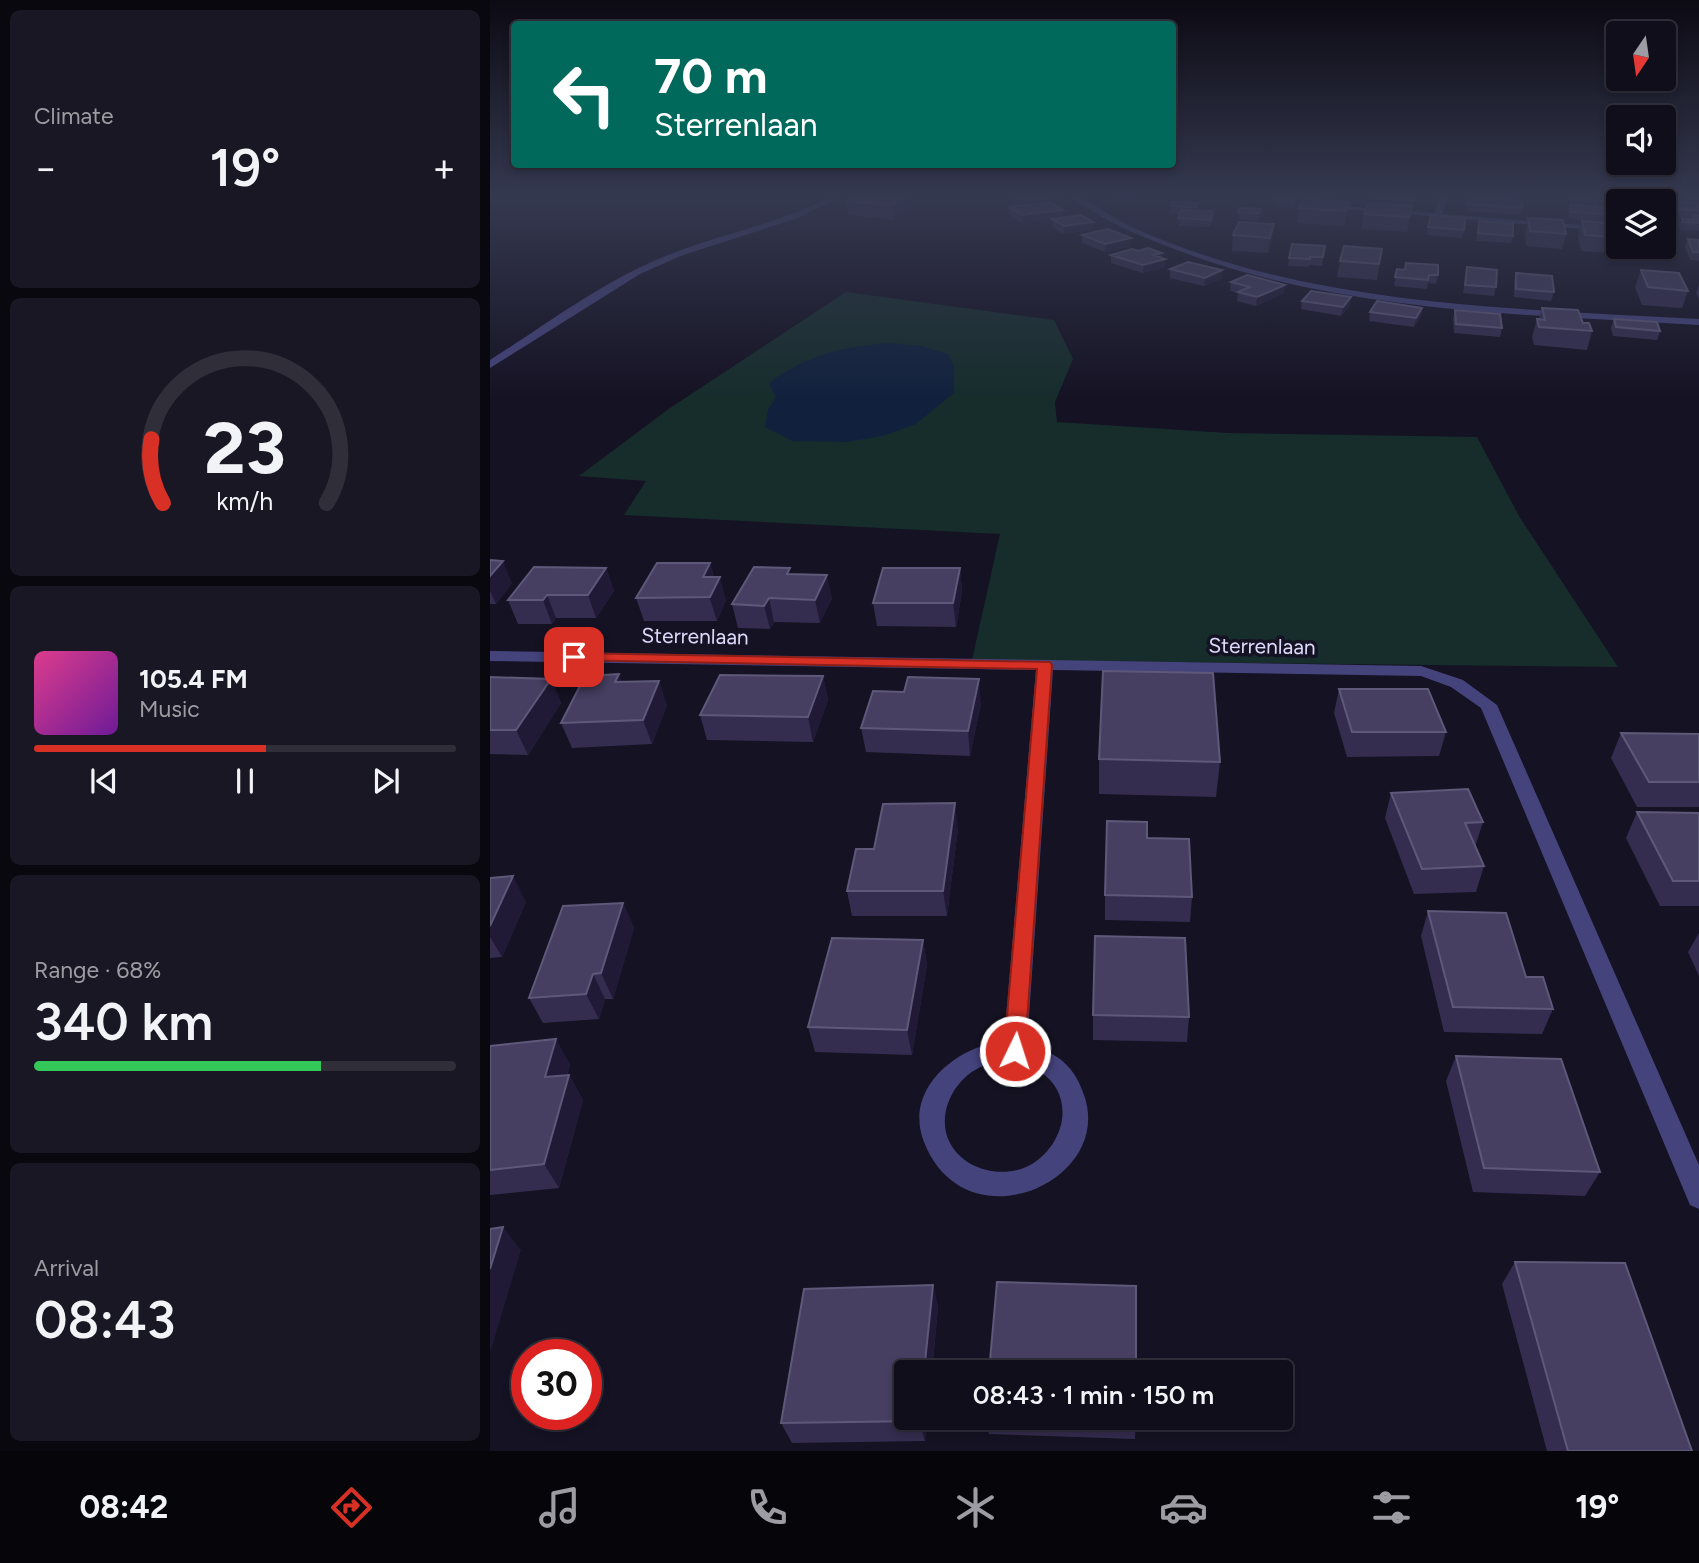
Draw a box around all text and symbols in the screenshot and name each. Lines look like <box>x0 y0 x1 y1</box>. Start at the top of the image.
north arrow <box>1606 21 1676 91</box>
map controls <box>1606 21 1676 259</box>
text: 70 m <box>654 46 767 105</box>
icon: left <box>539 49 630 140</box>
text: Climate <box>34 102 113 130</box>
button: sound <box>1606 105 1676 175</box>
text: Sterrenlaan <box>654 106 818 144</box>
text: 19° <box>209 137 281 199</box>
text: − <box>34 145 58 191</box>
text: + <box>432 145 456 191</box>
button: layers <box>1606 189 1676 259</box>
text: 23 <box>204 405 286 492</box>
text: km/h <box>216 486 274 516</box>
street label: Sterrenlaan <box>641 623 749 649</box>
pin <box>544 627 604 687</box>
street label: Sterrenlaan <box>1208 633 1316 659</box>
icon: arrive <box>555 638 593 676</box>
text: 105.4 FM <box>139 663 248 695</box>
text: Music <box>139 695 200 723</box>
icon: previous <box>85 762 123 800</box>
icon: pause <box>226 762 264 800</box>
icon: next <box>367 762 405 800</box>
text: Range · 68% <box>34 956 161 984</box>
text: 340 km <box>34 991 213 1053</box>
position arrow <box>978 1014 1052 1088</box>
text: Arrival <box>34 1254 99 1282</box>
text: 08:43 <box>34 1289 175 1351</box>
speed limit sign: 30 <box>511 1339 602 1430</box>
text: 08:43 · 1 min · 150 m <box>973 1379 1214 1411</box>
icon: directions <box>327 1483 376 1532</box>
icon: music <box>535 1483 584 1532</box>
icon: phone <box>743 1483 792 1532</box>
icon: climate <box>951 1483 1000 1532</box>
icon: car <box>1159 1483 1208 1532</box>
icon: filters <box>1367 1483 1416 1532</box>
text: 08:42 <box>80 1488 168 1526</box>
text: 19° <box>1575 1488 1619 1526</box>

